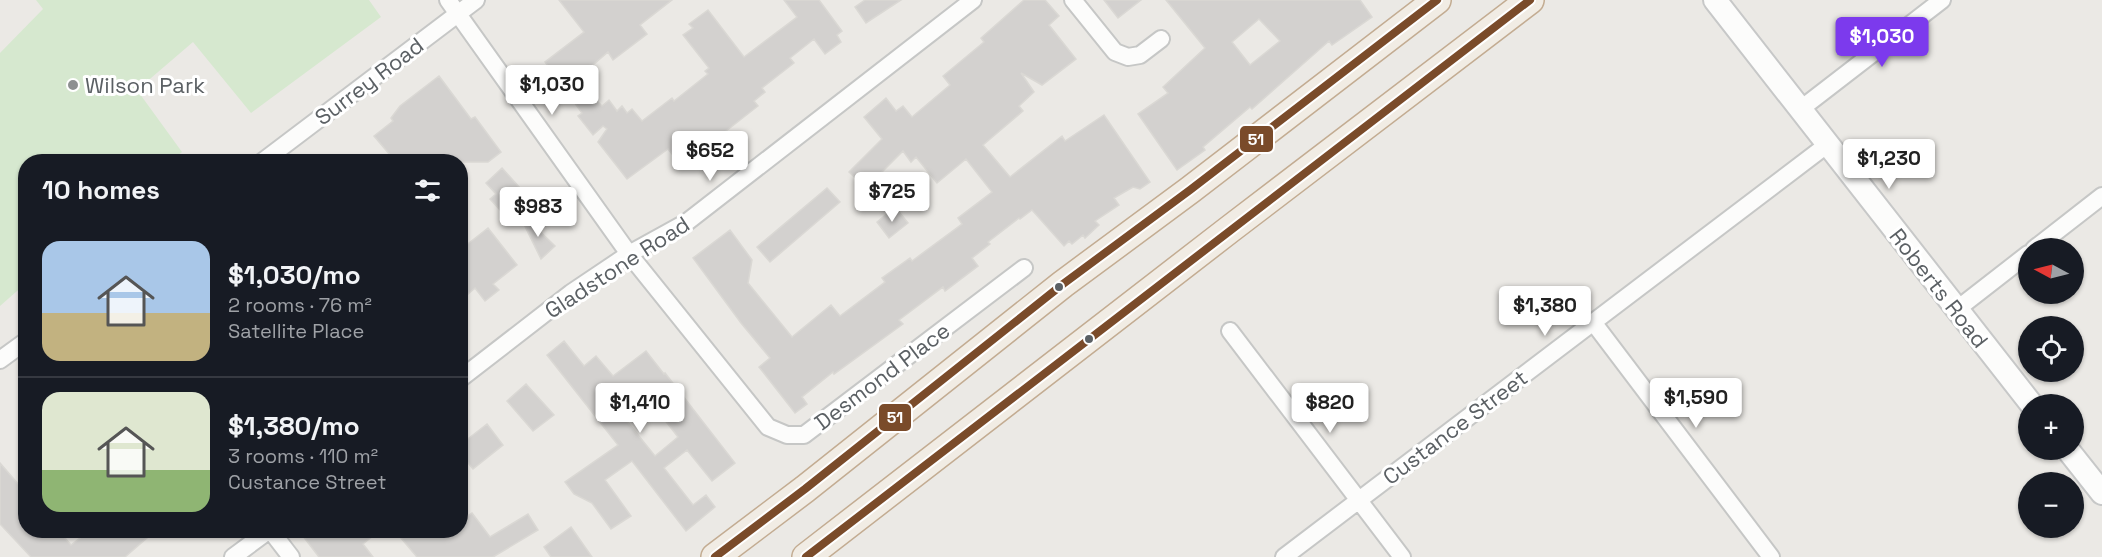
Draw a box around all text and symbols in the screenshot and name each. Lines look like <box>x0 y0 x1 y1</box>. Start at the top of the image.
pin: $1,030 <box>1833 17 1931 68</box>
text: $1,030 <box>1850 23 1914 49</box>
street label: Surrey Road <box>309 31 429 131</box>
pin: $1,030 <box>503 65 601 116</box>
place label: Wilson Park <box>85 71 205 99</box>
text: $1,030 <box>520 71 584 97</box>
marker: Wilson Park <box>66 78 80 92</box>
line badge: 51 <box>1239 125 1274 153</box>
text: 51 <box>1248 129 1264 150</box>
pin: $652 <box>674 131 746 182</box>
text: $652 <box>686 137 734 163</box>
pin: $1,230 <box>1840 139 1938 190</box>
text: $1,230 <box>1857 145 1921 171</box>
pin: $725 <box>856 172 928 223</box>
text: 10 homes <box>42 173 160 207</box>
icon: filters <box>411 174 444 207</box>
text: $725 <box>869 178 916 204</box>
pin: $983 <box>502 187 574 238</box>
text: $983 <box>514 193 562 219</box>
street label: Gladstone Road <box>539 210 695 324</box>
street label: Roberts Road <box>1884 223 1994 353</box>
north arrow <box>2018 238 2084 304</box>
map controls <box>2018 238 2084 538</box>
text: $1,030/mo <box>228 258 361 292</box>
icon: home <box>90 265 162 337</box>
unlabelled marker <box>1053 281 1065 293</box>
pin: $1,380 <box>1496 286 1594 337</box>
text: 2 rooms · 76 m² <box>228 292 372 318</box>
text: $1,380 <box>1513 292 1577 318</box>
street label: Desmond Place <box>809 316 955 436</box>
button: locate <box>2018 316 2084 382</box>
text: Satellite Place <box>228 318 364 344</box>
unlabelled marker <box>1083 333 1095 345</box>
street label: Custance Street <box>1377 363 1533 491</box>
pin: $1,590 <box>1647 378 1745 429</box>
pin: $1,410 <box>591 383 689 434</box>
pin: $820 <box>1294 383 1366 434</box>
text: $1,590 <box>1664 384 1728 410</box>
text: $1,410 <box>610 389 671 415</box>
text: $820 <box>1306 389 1354 415</box>
button: + <box>2018 394 2084 460</box>
line badge: 51 <box>878 403 912 432</box>
text: 51 <box>887 407 903 428</box>
text: $1,380/mo <box>228 409 360 443</box>
icon: home <box>90 416 162 488</box>
text: 3 rooms · 110 m² <box>228 443 378 469</box>
text: Custance Street <box>228 469 386 495</box>
button: − <box>2018 472 2084 538</box>

